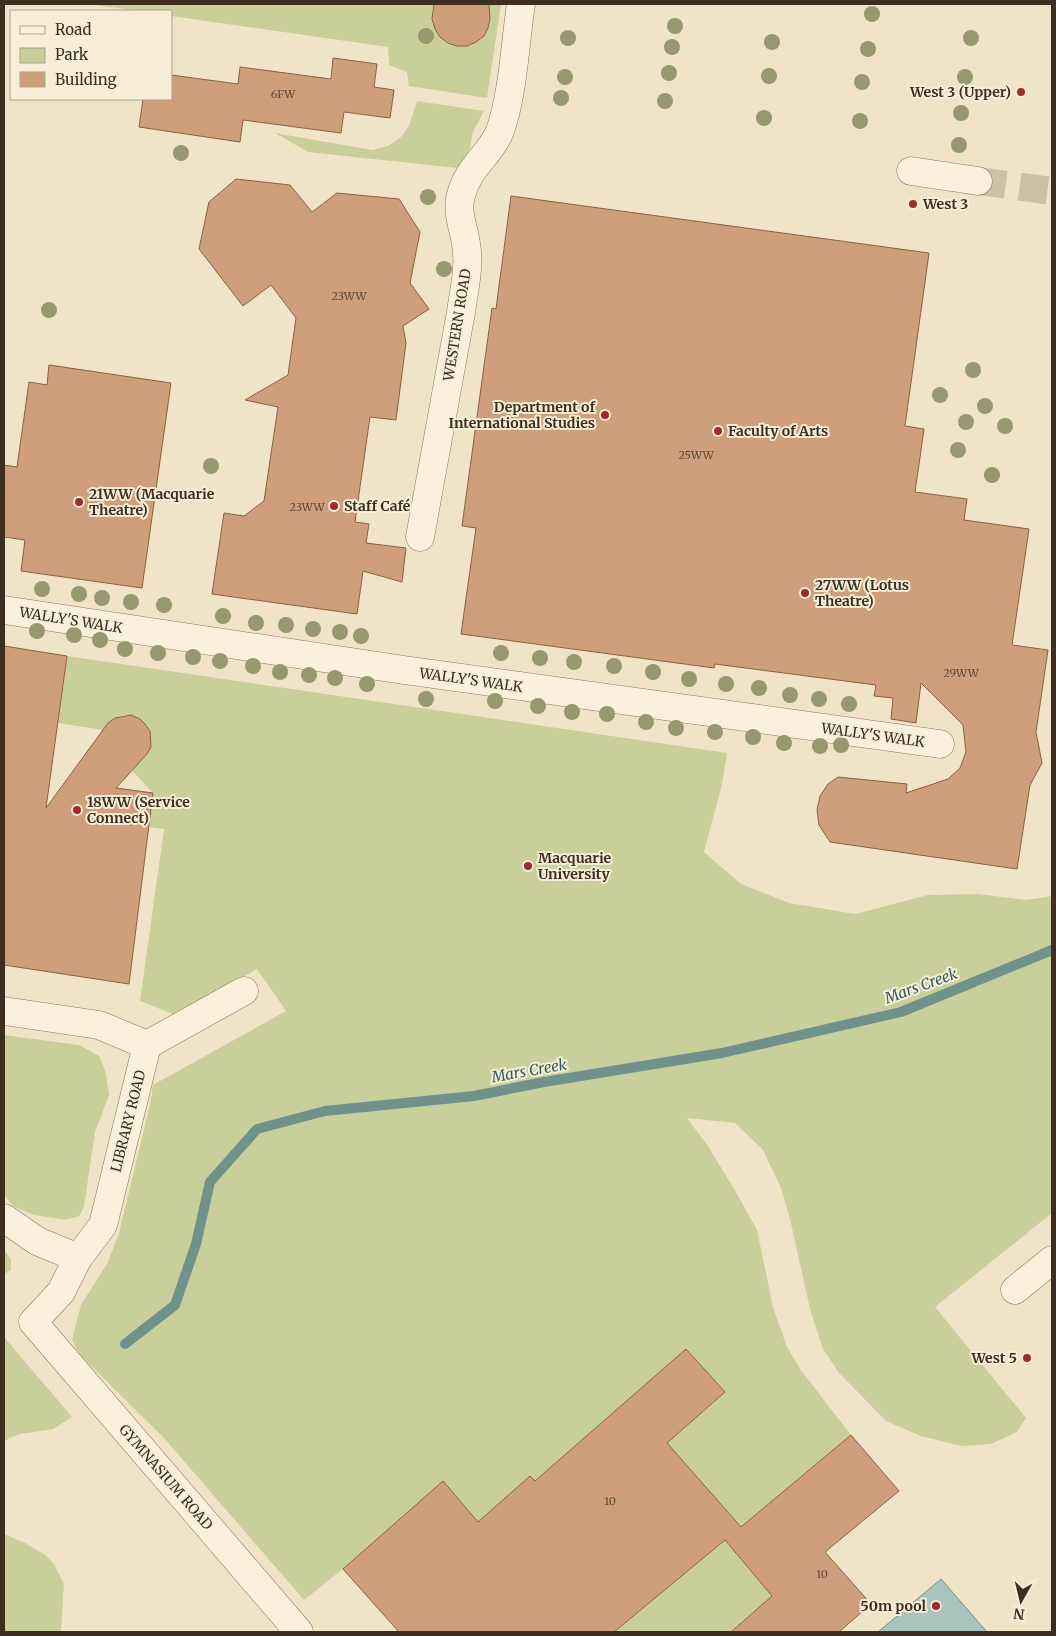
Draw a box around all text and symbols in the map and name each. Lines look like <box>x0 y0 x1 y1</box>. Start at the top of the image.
legend <box>10 10 172 100</box>
text: Road <box>55 20 91 39</box>
text: Park <box>55 45 89 64</box>
text: Building <box>55 70 117 89</box>
place label: West 3 (Upper) <box>909 83 1011 101</box>
marker: West 3 (Upper) <box>1015 86 1027 98</box>
house number: 6FW <box>271 87 296 101</box>
place label: West 3 <box>922 195 968 213</box>
marker: West 3 <box>907 198 919 210</box>
street label: WESTERN ROAD <box>439 267 475 383</box>
house number: 23WW <box>332 289 368 303</box>
place label: Department of International Studies <box>449 398 595 432</box>
marker: Department of International Studies <box>599 409 611 421</box>
place label: Faculty of Arts <box>728 422 828 440</box>
marker: Faculty of Arts <box>712 425 724 437</box>
house number: 25WW <box>678 448 715 462</box>
place label: 21WW (Macquarie Theatre) <box>89 485 215 519</box>
marker: 21WW (Macquarie Theatre) <box>73 496 85 508</box>
place label: Staff Café <box>344 497 411 515</box>
house number: 23WW <box>290 500 326 514</box>
marker: Staff Café <box>328 500 340 512</box>
place label: 27WW (Lotus Theatre) <box>815 576 909 610</box>
marker: 27WW (Lotus Theatre) <box>799 587 811 599</box>
street label: WALLY'S WALK <box>17 603 125 637</box>
street label: WALLY'S WALK <box>417 664 525 696</box>
house number: 29WW <box>943 666 980 680</box>
street label: WALLY'S WALK <box>819 719 927 751</box>
place label: 18WW (Service Connect) <box>87 793 190 827</box>
marker: 18WW (Service Connect) <box>71 804 83 816</box>
place label: Macquarie University <box>538 849 612 883</box>
marker: Macquarie University <box>522 860 534 872</box>
water label: Mars Creek <box>881 963 961 1008</box>
water label: Mars Creek <box>489 1054 569 1087</box>
street label: LIBRARY ROAD <box>107 1068 149 1174</box>
place label: West 5 <box>970 1349 1017 1367</box>
marker: West 5 <box>1021 1352 1033 1364</box>
street label: GYMNASIUM ROAD <box>115 1420 217 1534</box>
house number: 10 <box>604 1494 616 1508</box>
house number: 10 <box>816 1567 828 1581</box>
north arrow <box>996 1576 1046 1626</box>
place label: 50m pool <box>861 1597 926 1615</box>
marker: 50m pool <box>930 1600 942 1612</box>
text: N <box>1012 1604 1026 1624</box>

